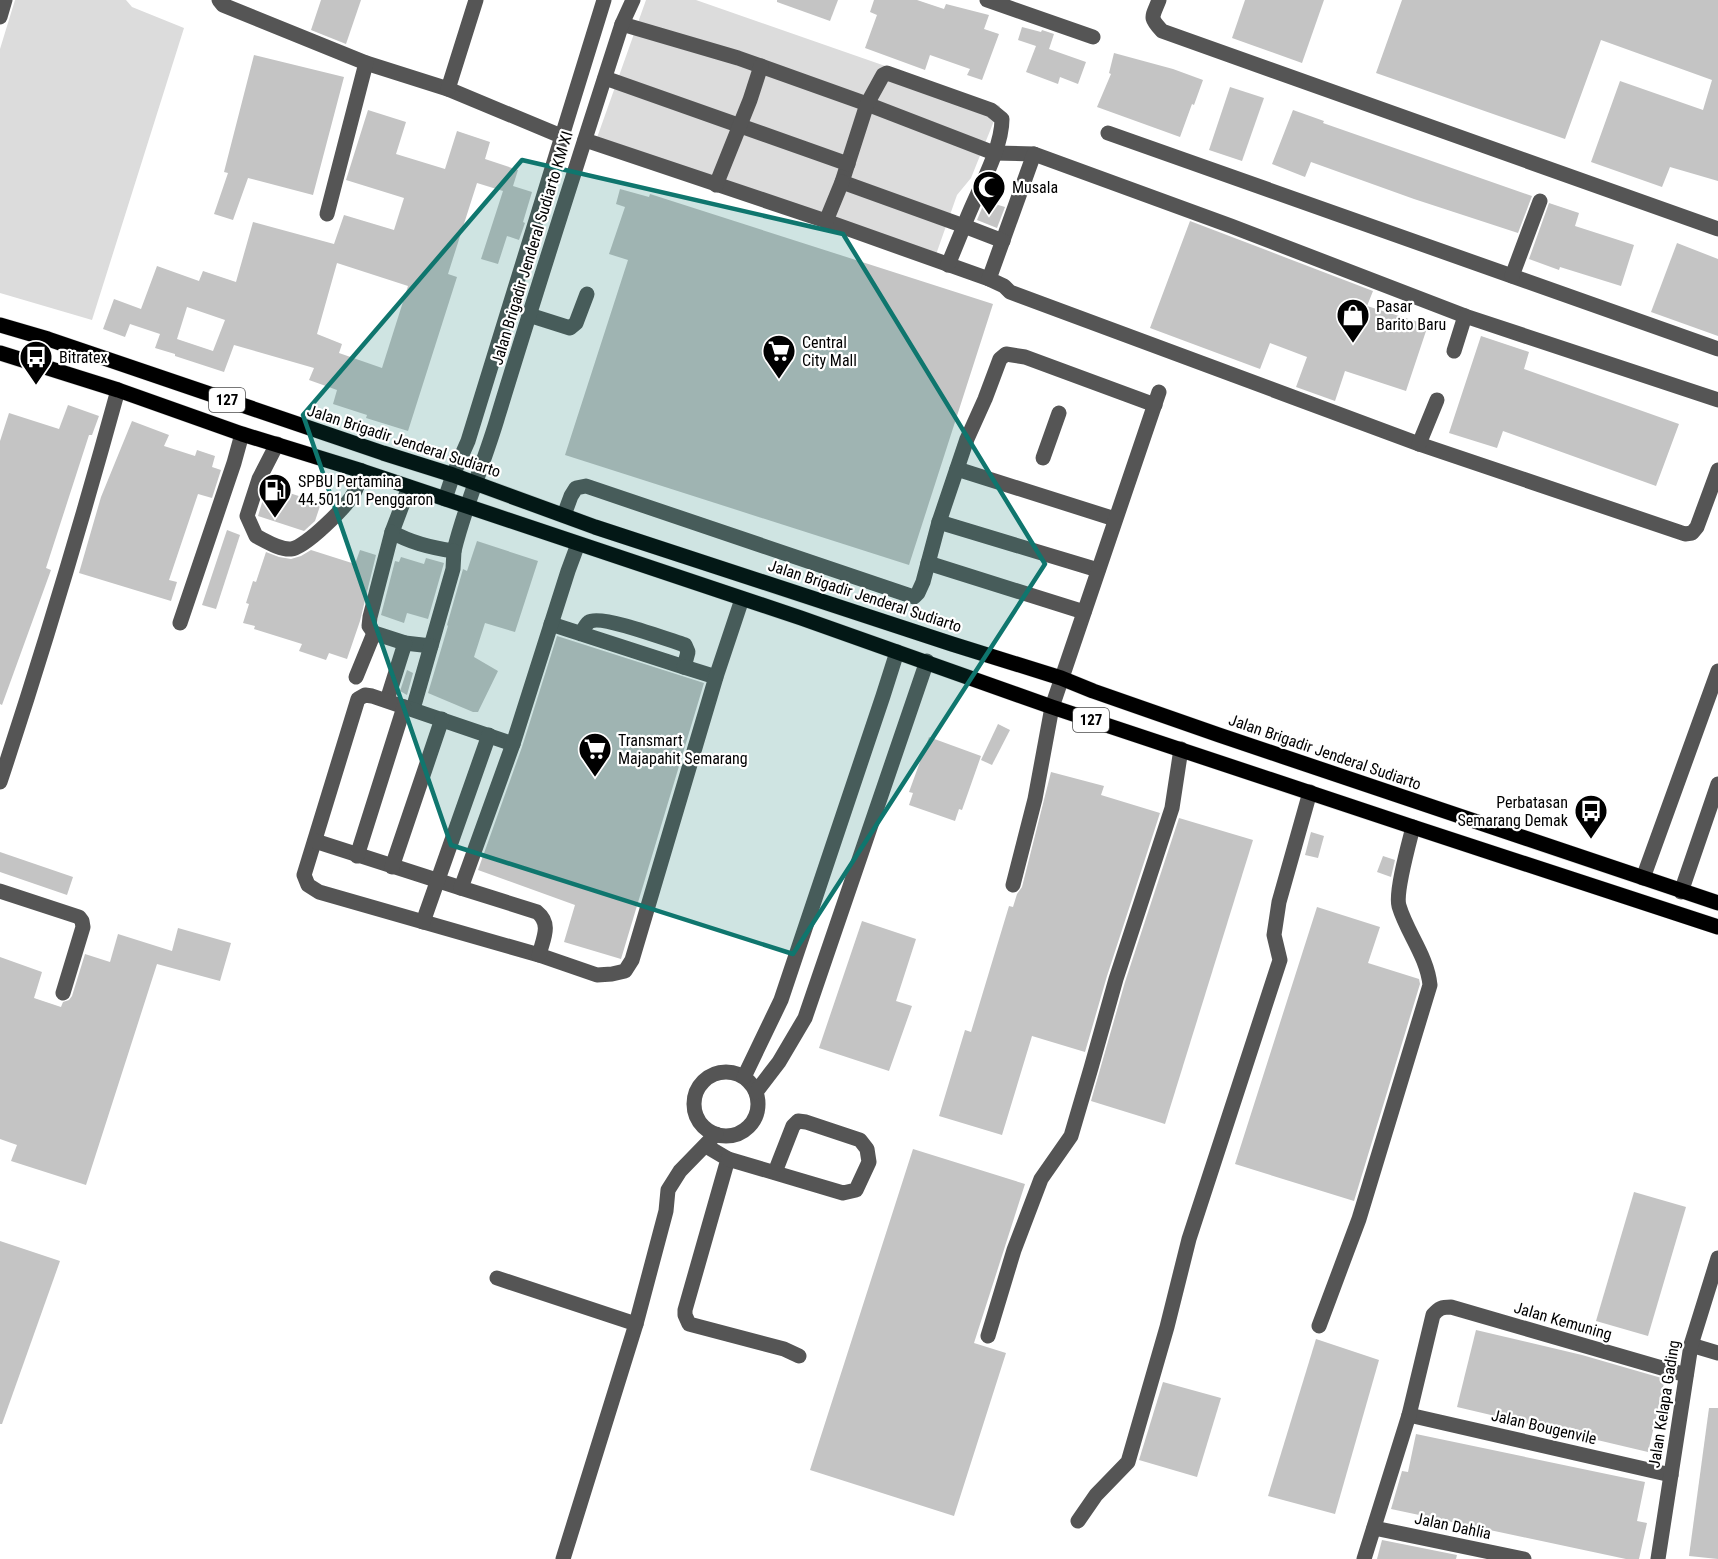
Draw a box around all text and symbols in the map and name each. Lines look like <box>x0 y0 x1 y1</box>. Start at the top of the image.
street label: Jalan Brigadir Jenderal Sudiarto KM XI <box>487 129 577 367</box>
mosque icon: Musala <box>971 169 1007 216</box>
place label: Musala <box>1012 178 1058 197</box>
shop icon: Pasar Barito Baru <box>1335 297 1371 344</box>
place label: Pasar Barito Baru <box>1376 297 1446 334</box>
supermarket icon: Central City Mall <box>761 333 797 380</box>
place label: Central City Mall <box>802 333 857 370</box>
bus stop icon: Bitratex <box>18 339 54 386</box>
place label: Bitratex <box>59 348 108 367</box>
road number: 127 <box>209 388 245 412</box>
street label: Jalan Brigadir Jenderal Sudiarto <box>305 401 503 481</box>
fuel station icon: SPBU Pertamina 44.501.01 Penggaron <box>257 472 293 519</box>
place label: SPBU Pertamina 44.501.01 Penggaron <box>298 472 433 509</box>
street label: Jalan Brigadir Jenderal Sudiarto <box>766 556 964 636</box>
road number: 127 <box>1073 708 1109 732</box>
street label: Jalan Brigadir Jenderal Sudiarto <box>1226 710 1424 794</box>
supermarket icon: Transmart Majapahit Semarang <box>577 731 613 778</box>
place label: Transmart Majapahit Semarang <box>618 731 748 768</box>
place label: Perbatasan Semarang Demak <box>1457 793 1569 830</box>
bus stop icon: Perbatasan Semarang Demak <box>1573 793 1609 840</box>
street label: Jalan Kemuning <box>1512 1298 1614 1344</box>
street label: Jalan Kelapa Gading <box>1645 1339 1683 1469</box>
street label: Jalan Bougenvile <box>1489 1406 1599 1448</box>
street label: Jalan Dahlia <box>1413 1509 1493 1543</box>

